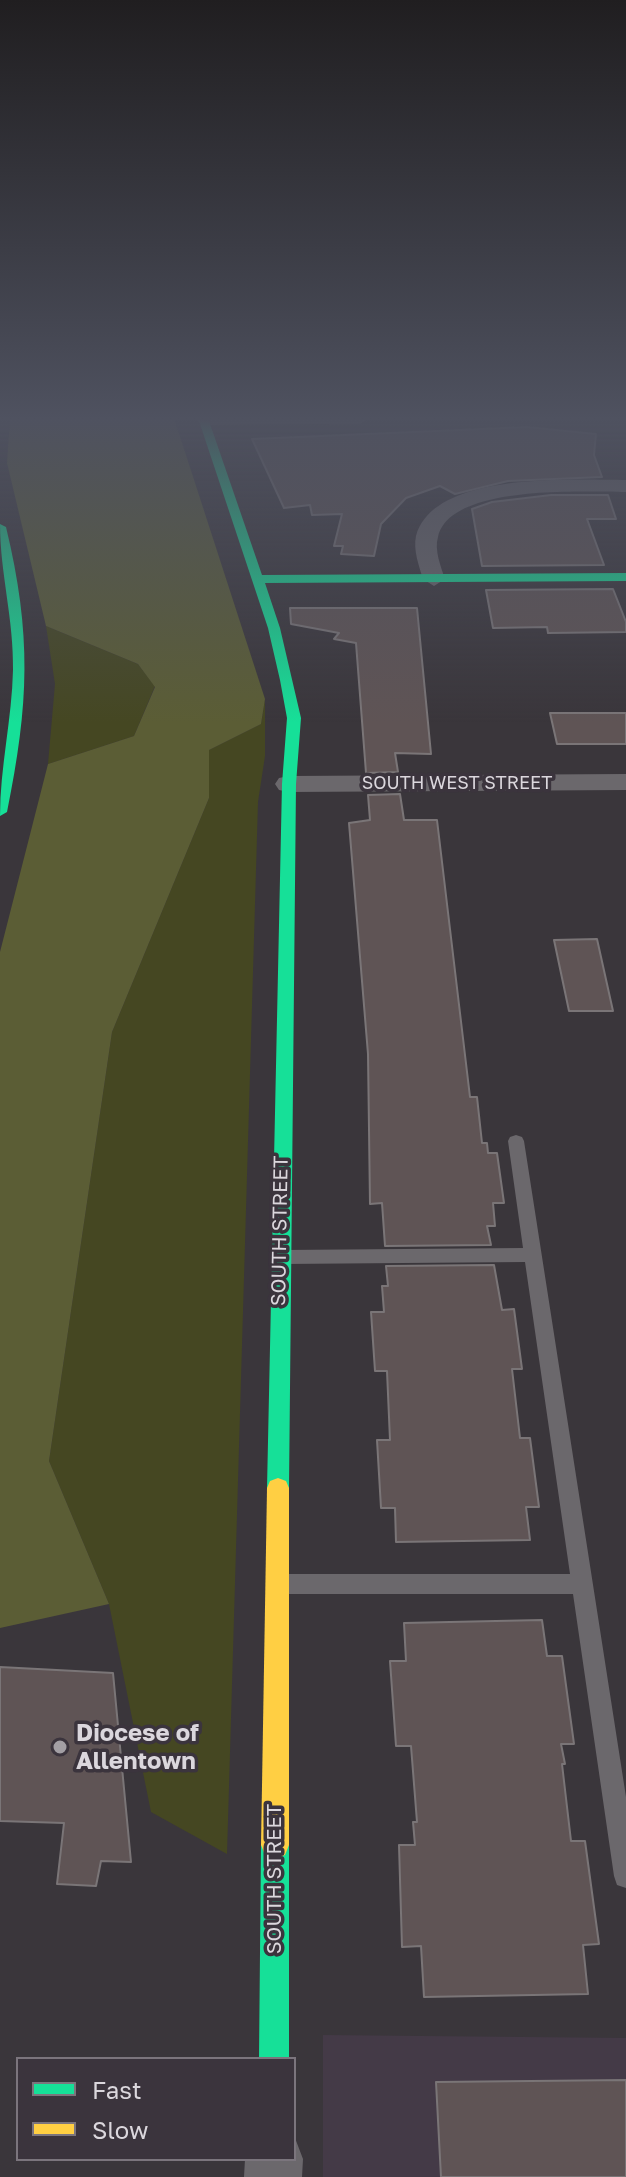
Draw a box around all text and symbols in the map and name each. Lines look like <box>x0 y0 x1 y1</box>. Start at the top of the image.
street label: SOUTH WEST STREET <box>362 772 552 794</box>
street label: SOUTH STREET <box>267 1156 293 1306</box>
place label: Diocese of Allentown <box>76 1719 199 1775</box>
marker: Diocese of Allentown <box>51 1738 69 1756</box>
street label: SOUTH STREET <box>263 1804 287 1954</box>
legend <box>16 2057 296 2161</box>
text: Fast <box>92 2075 142 2104</box>
text: Slow <box>92 2115 148 2144</box>

